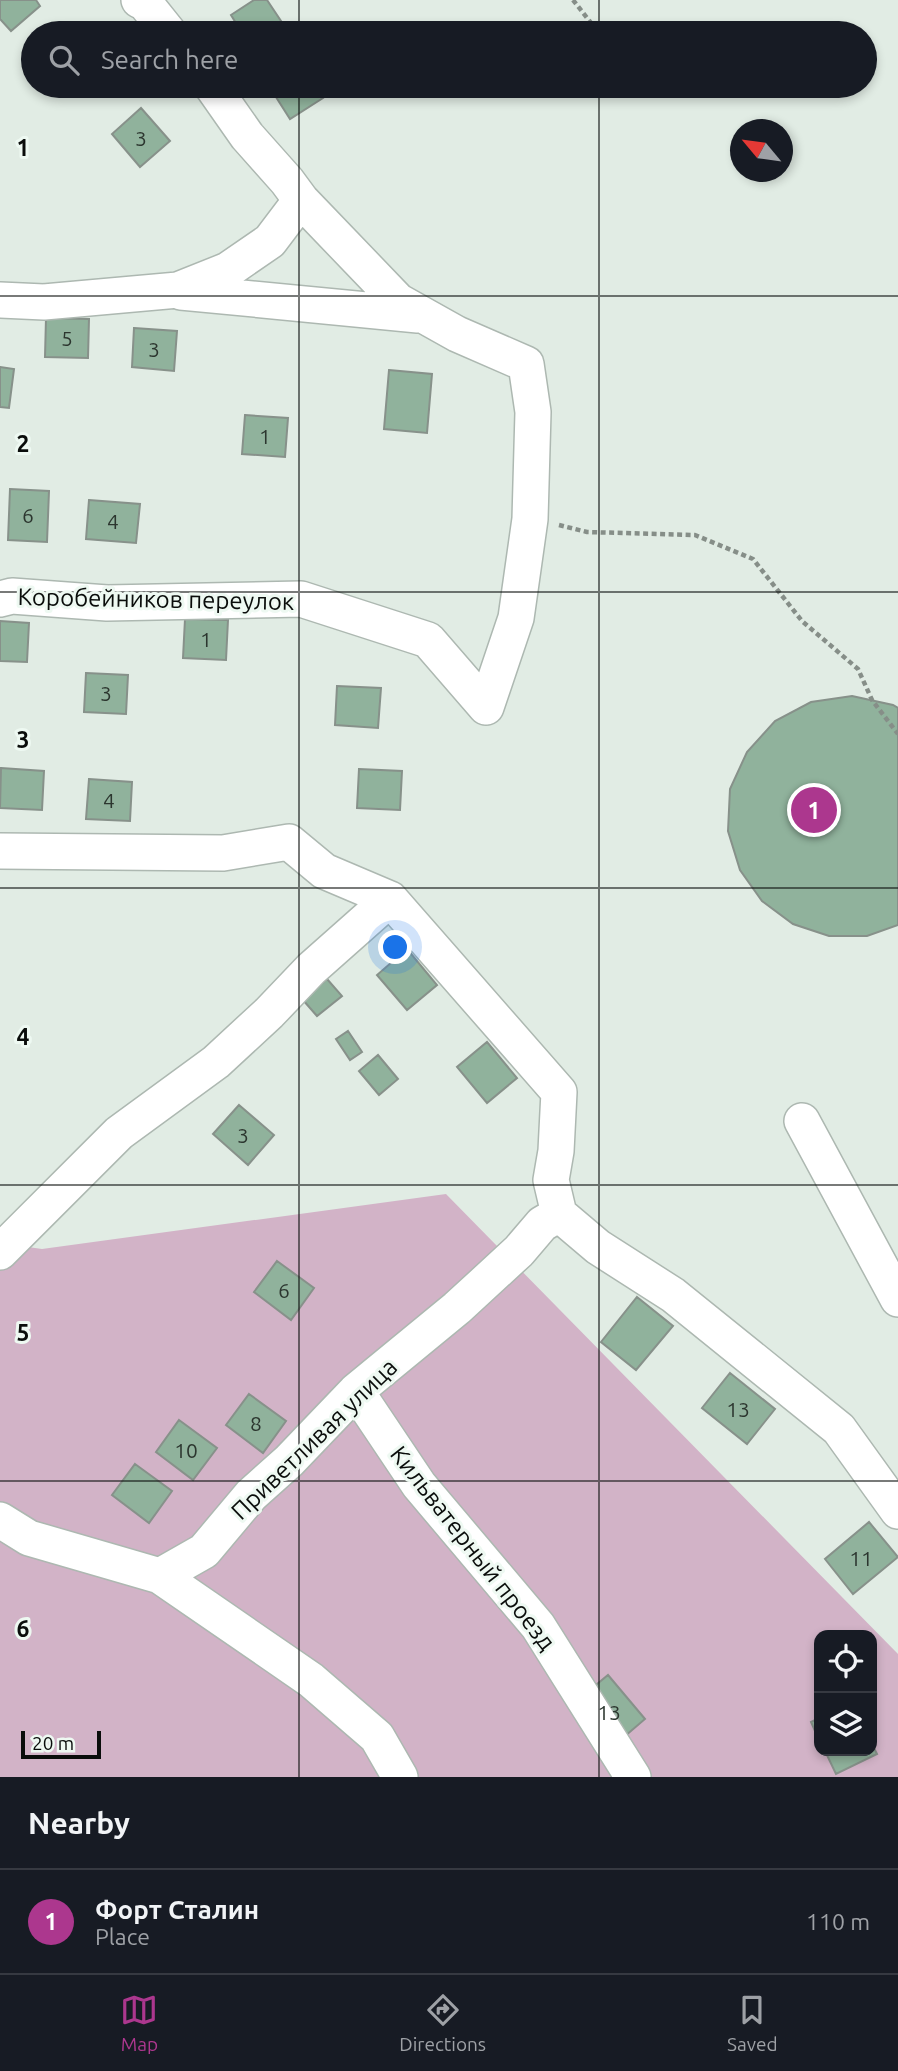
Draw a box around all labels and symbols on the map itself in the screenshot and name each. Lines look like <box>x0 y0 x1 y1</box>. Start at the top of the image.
north arrow <box>730 119 793 182</box>
house number: 3 <box>135 126 147 150</box>
text: 1 <box>17 135 29 160</box>
house number: 5 <box>61 326 73 350</box>
house number: 3 <box>148 337 160 361</box>
house number: 1 <box>259 424 271 448</box>
text: 2 <box>17 431 29 456</box>
house number: 6 <box>22 503 34 527</box>
house number: 4 <box>107 509 119 533</box>
street label: Коробейников переулок <box>17 583 295 615</box>
house number: 1 <box>200 627 212 651</box>
house number: 3 <box>100 681 112 705</box>
text: 3 <box>17 727 29 752</box>
pin: 1 <box>791 784 837 836</box>
house number: 4 <box>103 788 115 812</box>
your location <box>378 930 412 964</box>
text: 4 <box>17 1024 30 1049</box>
house number: 3 <box>237 1123 249 1147</box>
house number: 6 <box>278 1278 290 1302</box>
text: 5 <box>17 1320 29 1345</box>
street label: Приветливая улица <box>226 1353 402 1525</box>
house number: 13 <box>726 1397 750 1421</box>
house number: 8 <box>250 1411 262 1435</box>
house number: 10 <box>174 1438 198 1462</box>
street label: Кильватерный проезд <box>385 1441 561 1655</box>
house number: 11 <box>849 1546 873 1570</box>
text: 6 <box>17 1616 30 1641</box>
house number: 13 <box>597 1700 621 1724</box>
scale bar <box>21 1728 102 1760</box>

